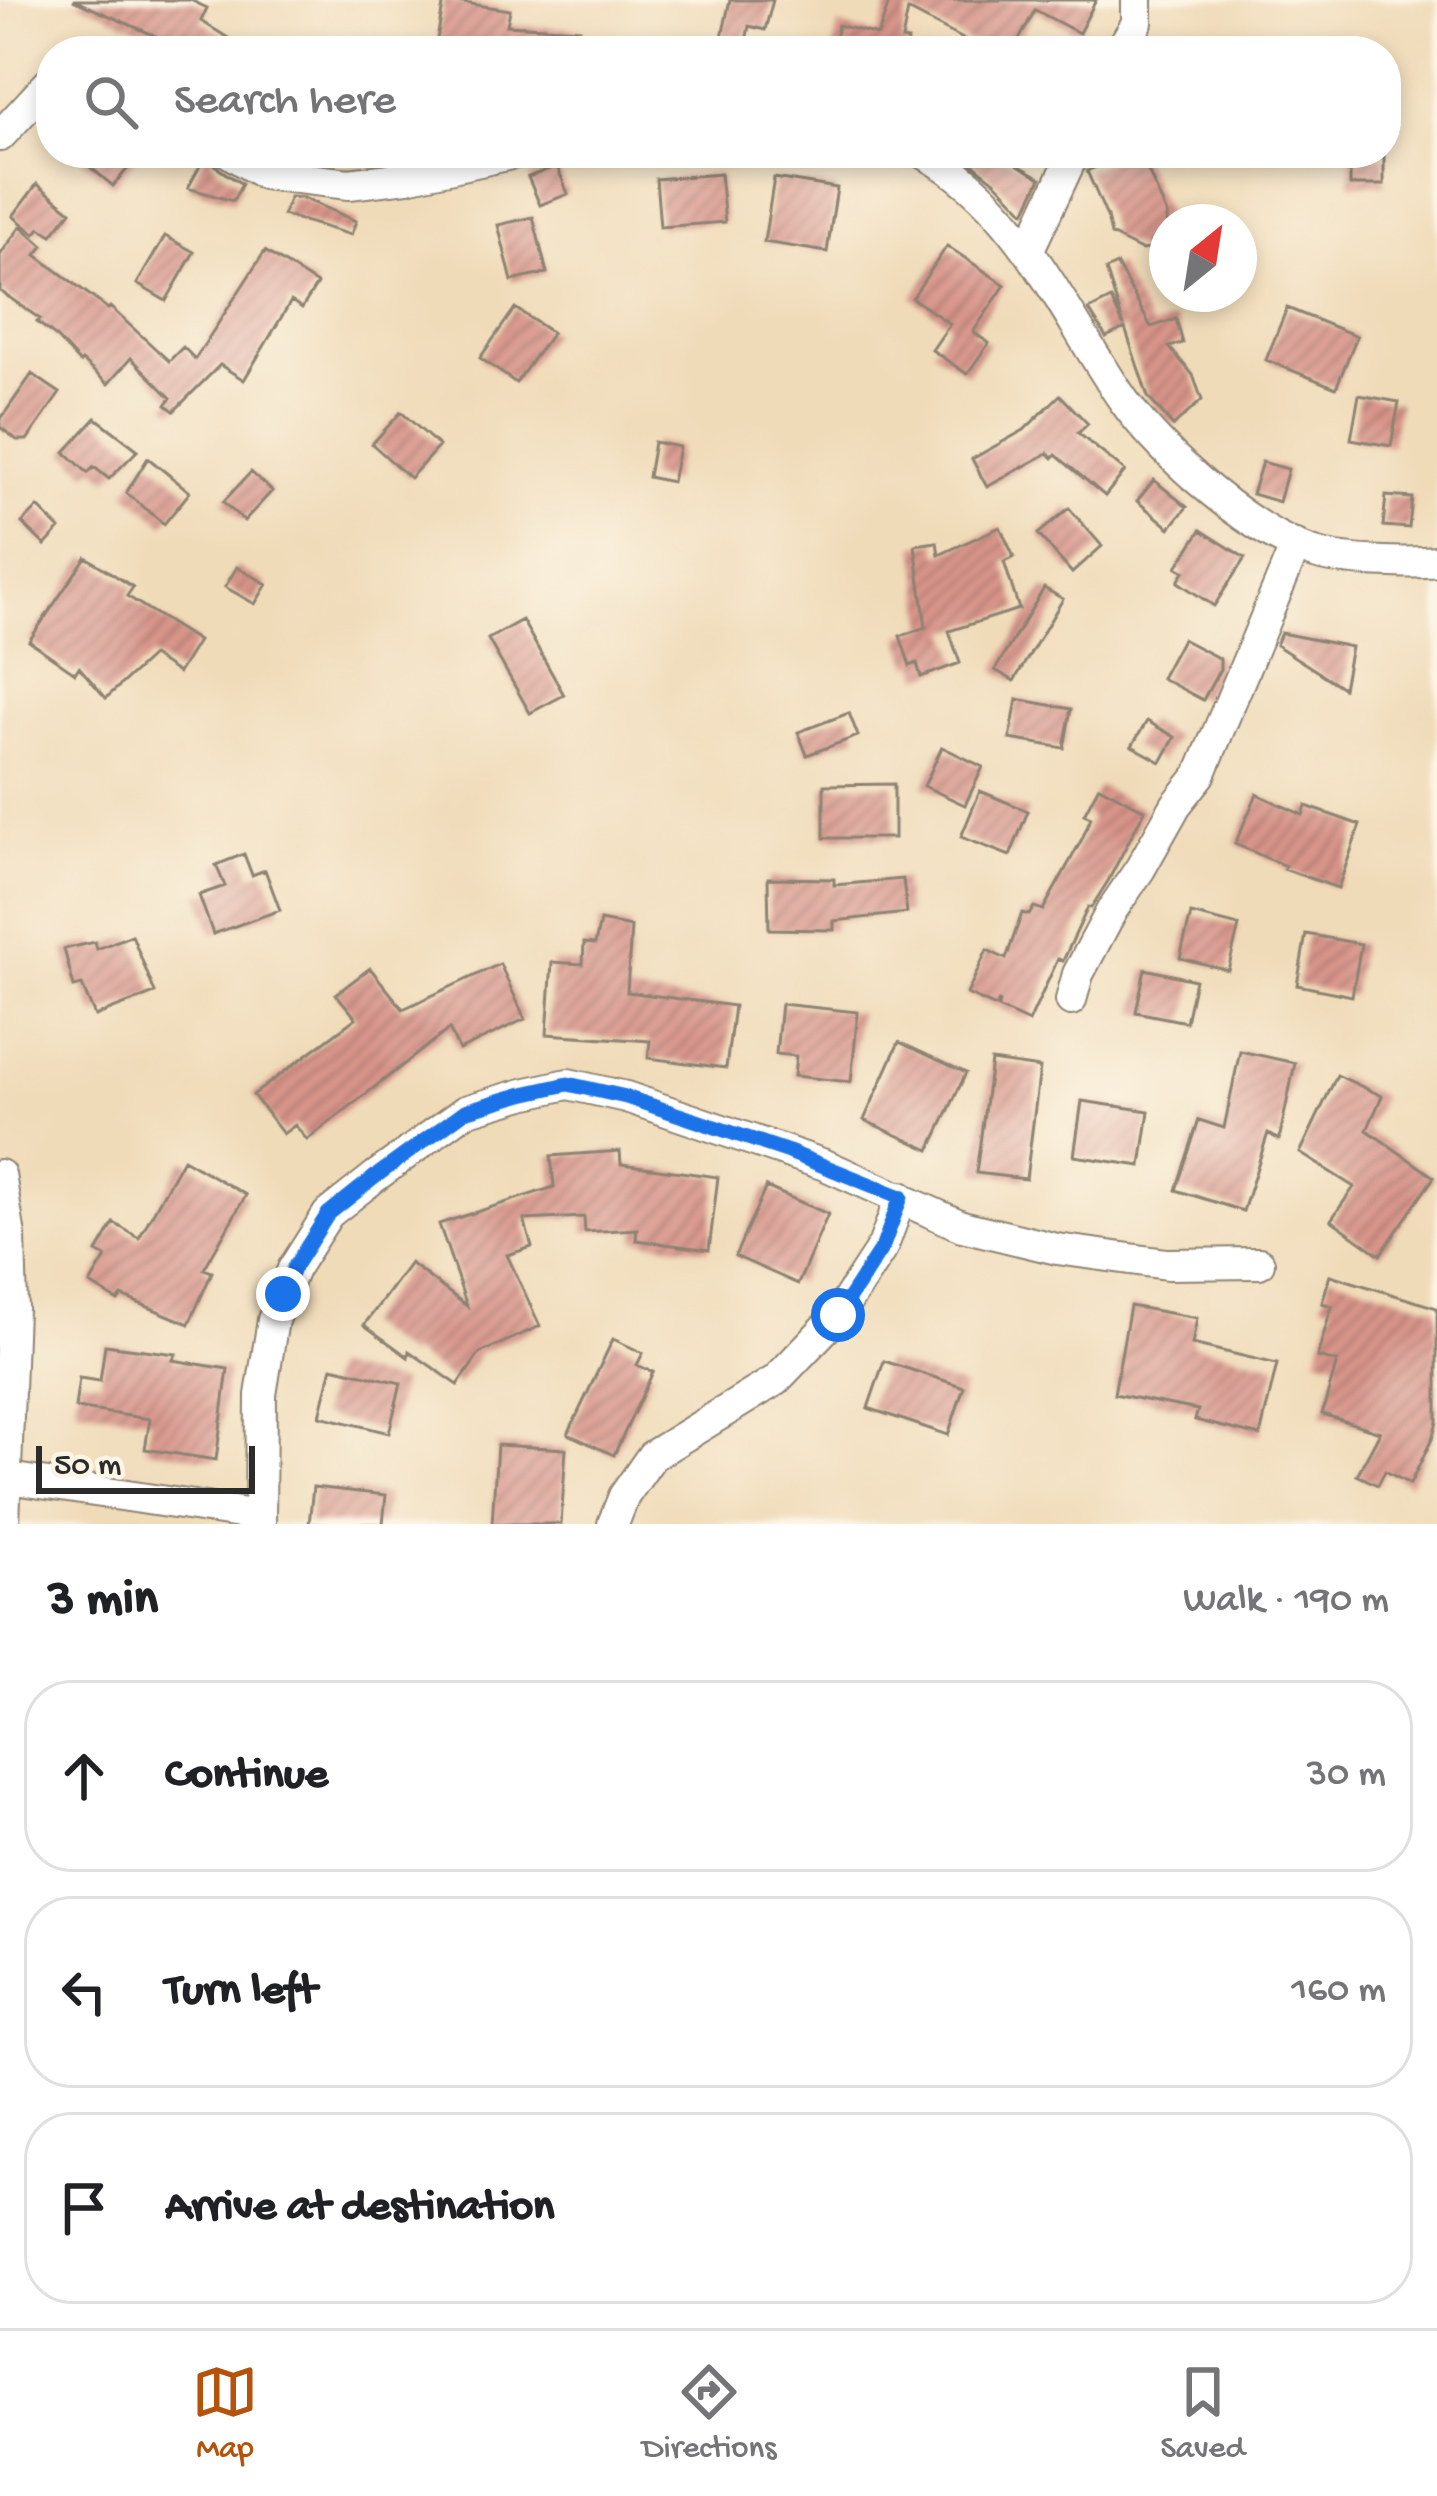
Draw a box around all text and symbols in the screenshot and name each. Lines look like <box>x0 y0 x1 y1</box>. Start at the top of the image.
search box <box>36 36 1401 168</box>
icon: search <box>78 69 144 135</box>
text: Search here <box>174 76 396 129</box>
north arrow <box>1149 204 1257 312</box>
route end <box>256 1267 310 1321</box>
route start <box>811 1288 865 1342</box>
scale bar <box>36 1440 255 1493</box>
text: 50 m <box>54 1448 121 1486</box>
text: 3 min <box>48 1572 158 1632</box>
text: Walk · 190 m <box>1183 1579 1389 1625</box>
icon: ahead <box>51 1743 117 1809</box>
text: Continue <box>165 1750 328 1803</box>
text: 30 m <box>1307 1753 1386 1799</box>
icon: left <box>51 1959 117 2025</box>
text: Turn left <box>165 1966 317 2019</box>
text: 160 m <box>1291 1969 1386 2015</box>
icon: arrive <box>51 2175 117 2241</box>
text: Arrive at destination <box>165 2182 554 2235</box>
tab: Map <box>192 2359 258 2469</box>
tab: Directions <box>642 2359 776 2469</box>
tab: Saved <box>1160 2359 1245 2469</box>

